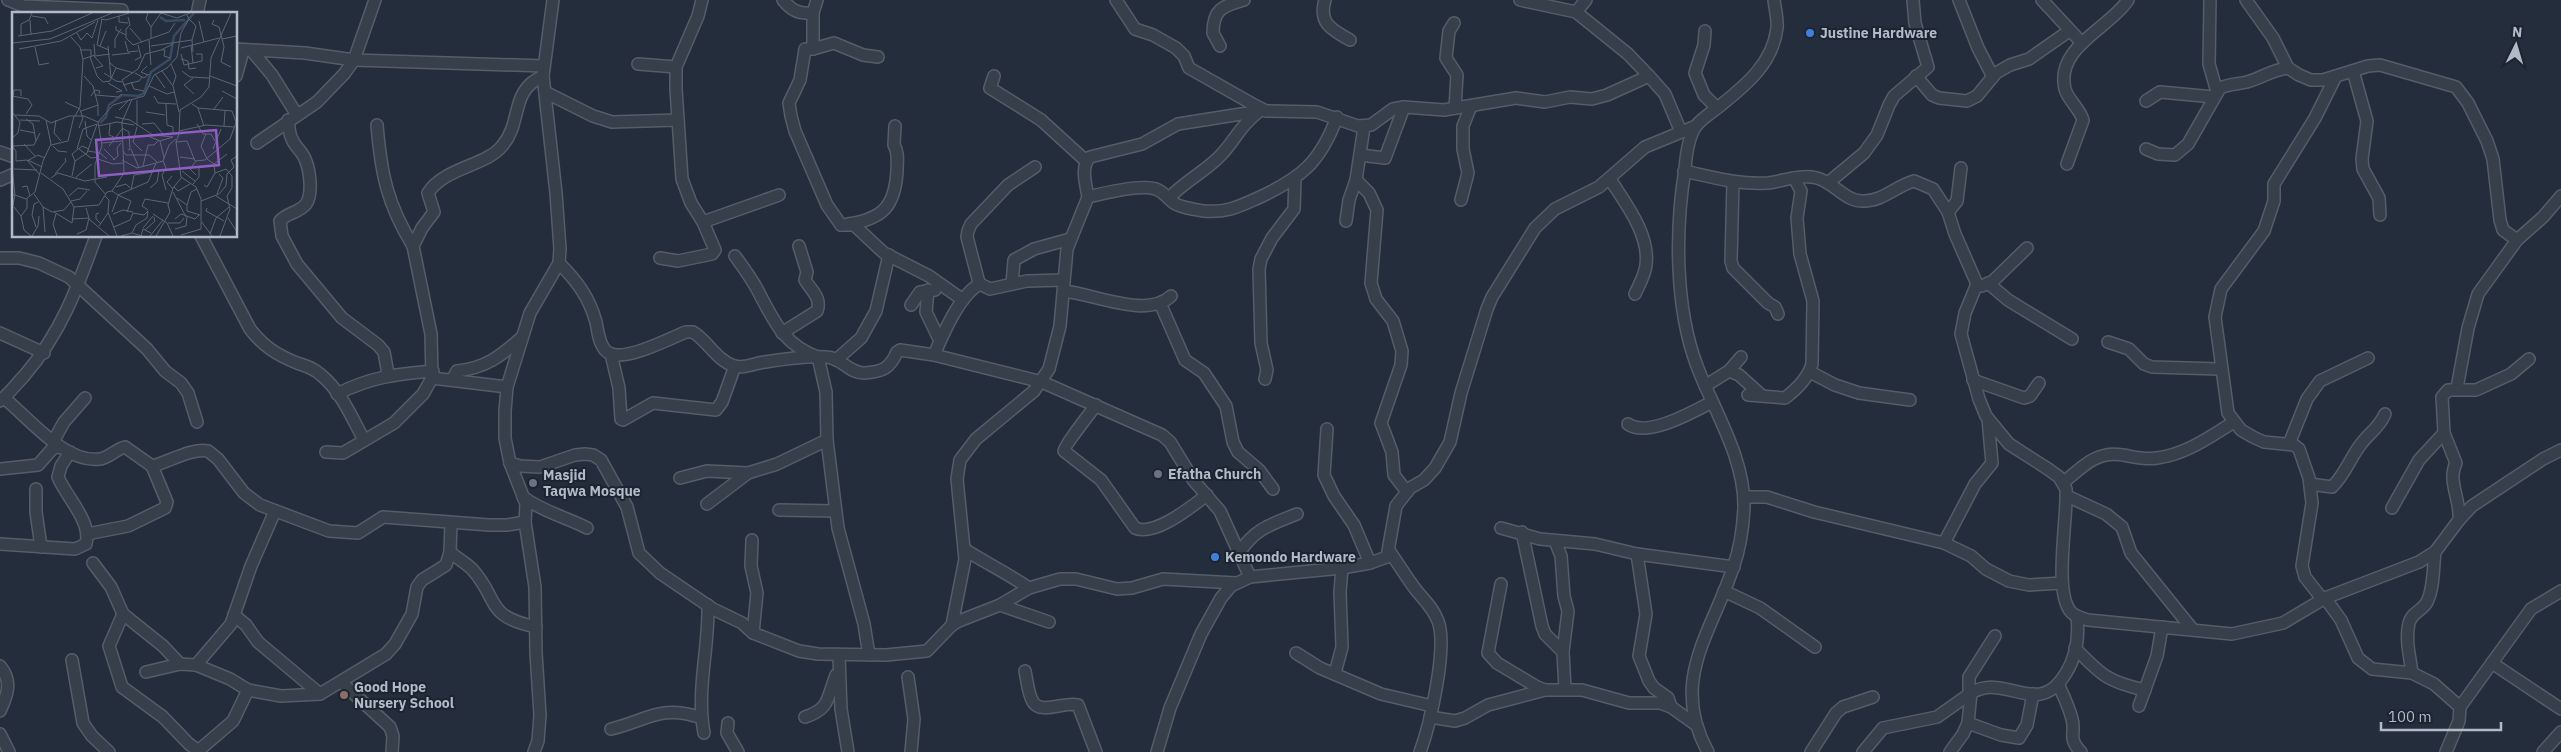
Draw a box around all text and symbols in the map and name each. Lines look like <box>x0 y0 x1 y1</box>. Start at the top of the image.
inset map <box>12 12 238 238</box>
north arrow <box>2491 20 2541 70</box>
text: N <box>2511 23 2523 41</box>
place label: Justine Hardware <box>1820 24 1937 42</box>
marker: Justine Hardware <box>1804 27 1816 39</box>
place label: Efatha Church <box>1168 465 1261 483</box>
place label: Masjid Taqwa Mosque <box>543 466 641 500</box>
marker: Efatha Church <box>1152 468 1164 480</box>
marker: Masjid Taqwa Mosque <box>527 477 539 489</box>
place label: Kemondo Hardware <box>1225 548 1356 566</box>
marker: Kemondo Hardware <box>1209 551 1221 563</box>
place label: Good Hope Nursery School <box>354 678 454 712</box>
marker: Good Hope Nursery School <box>338 689 350 701</box>
scale bar <box>2381 700 2501 732</box>
text: 100 m <box>2388 707 2432 726</box>

